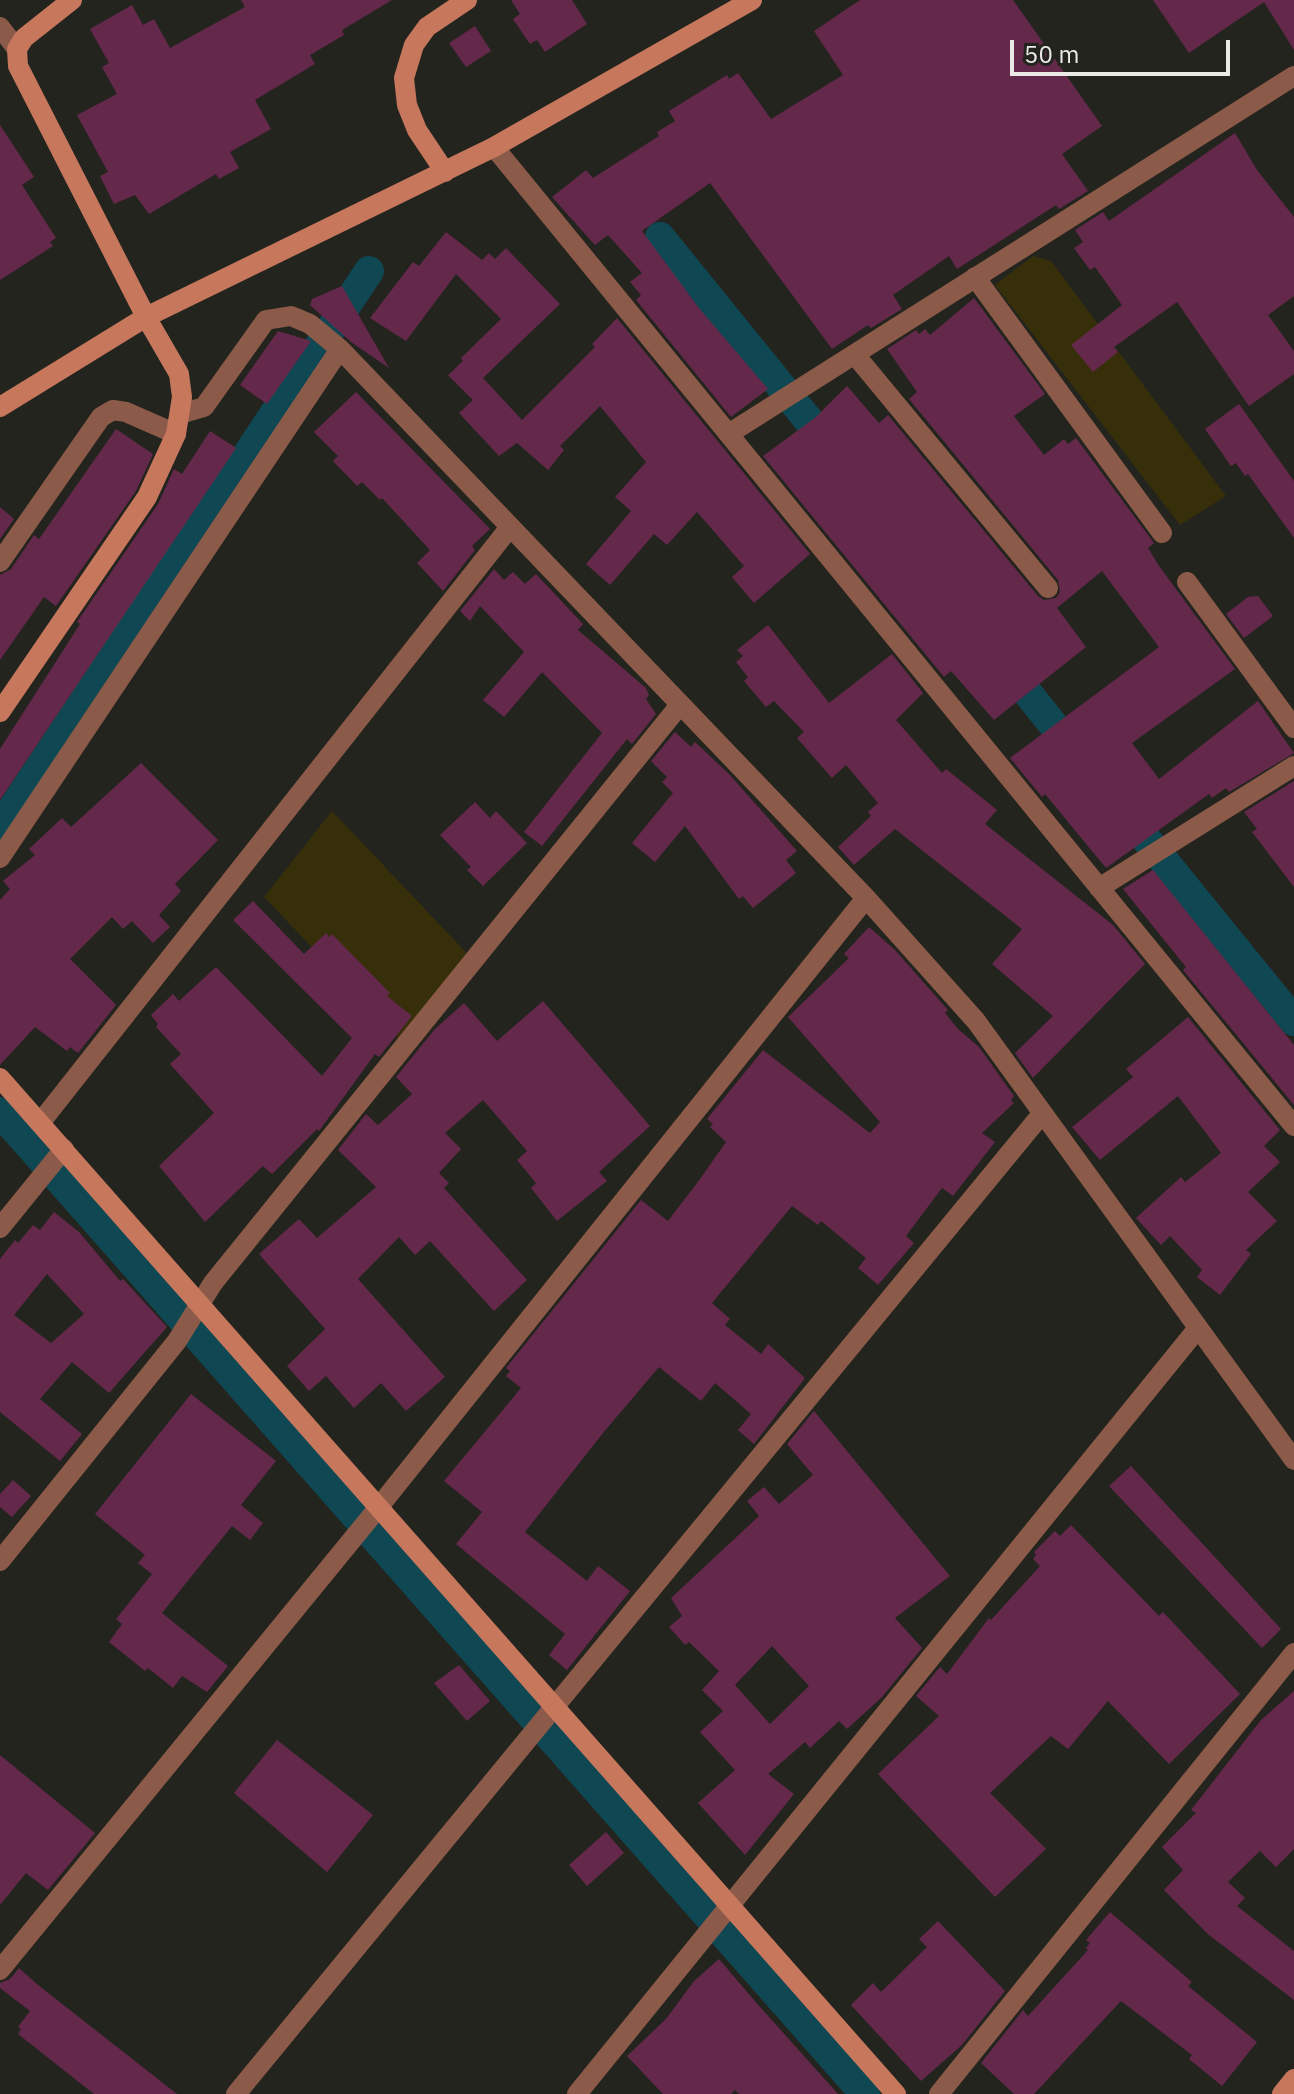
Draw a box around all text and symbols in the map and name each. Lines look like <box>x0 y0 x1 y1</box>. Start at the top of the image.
scale bar <box>1014 24 1234 74</box>
text: 50 m <box>1024 38 1079 70</box>

